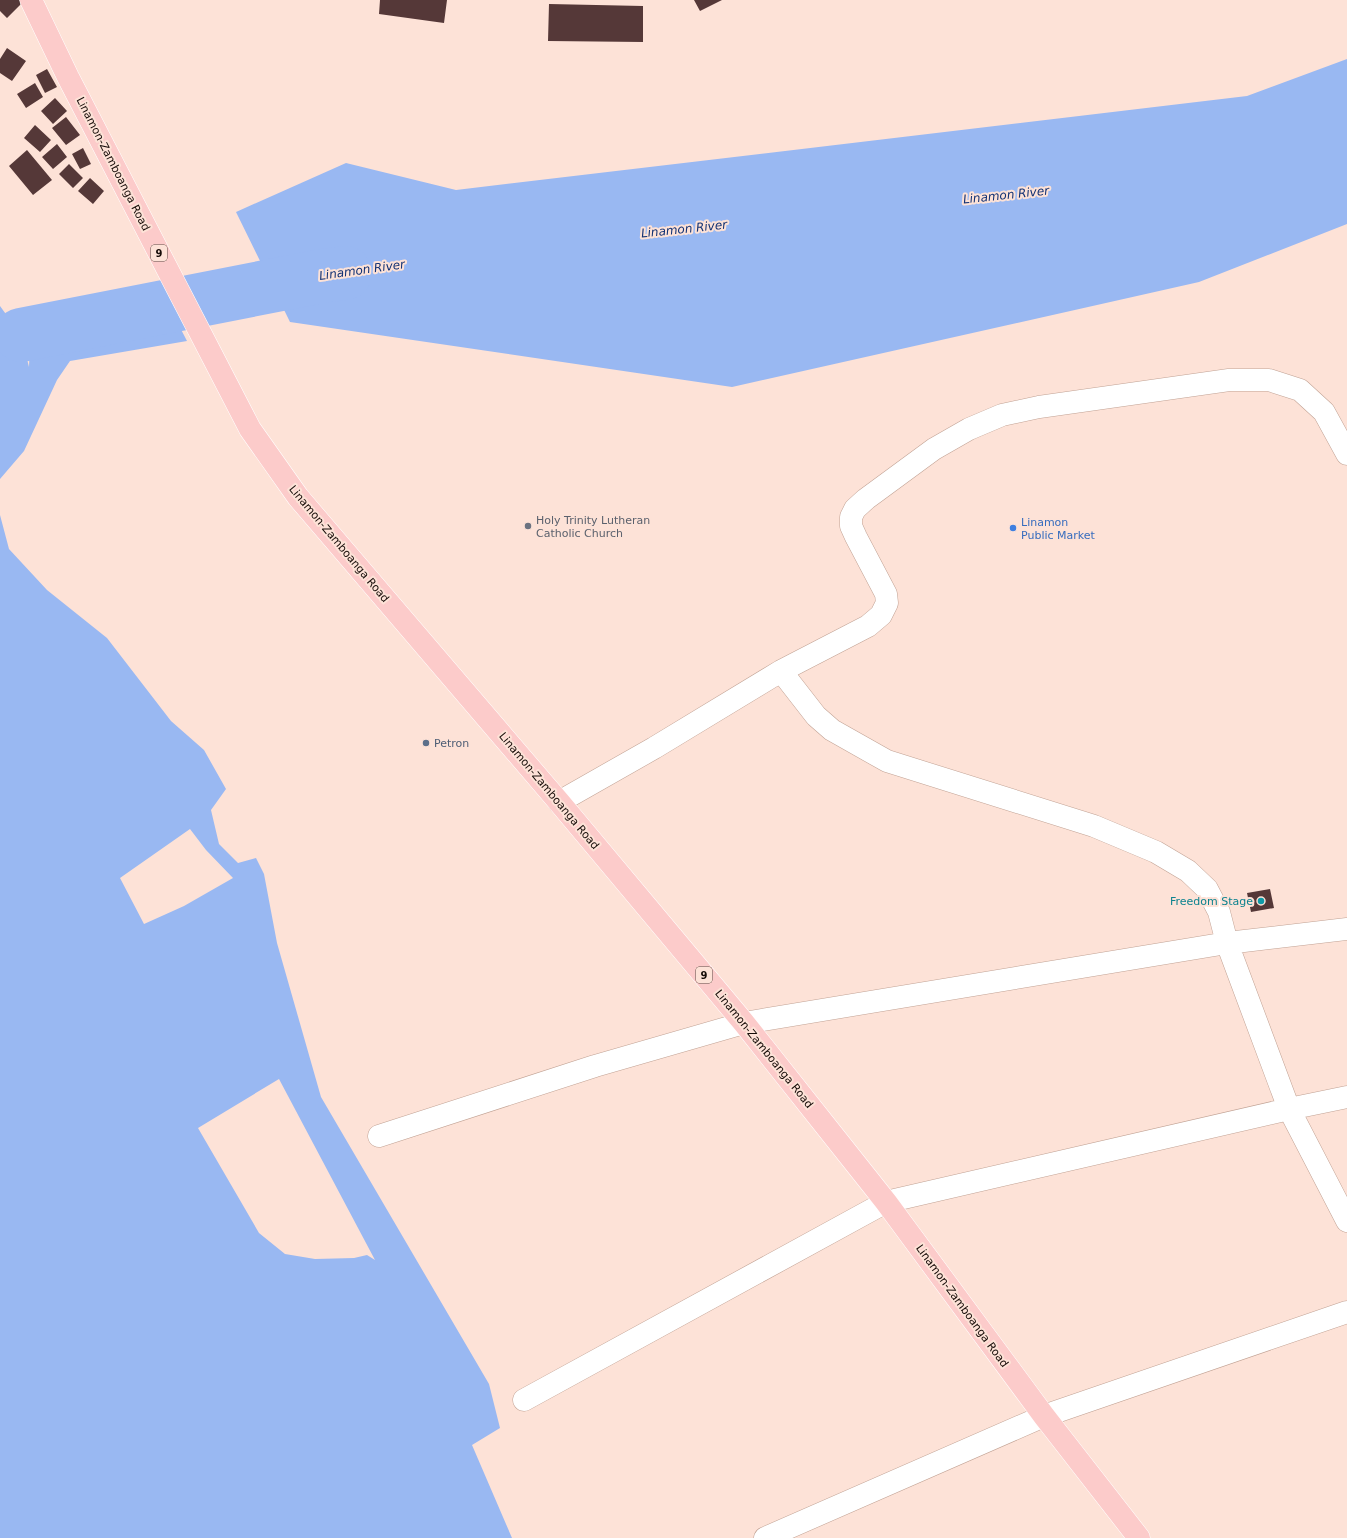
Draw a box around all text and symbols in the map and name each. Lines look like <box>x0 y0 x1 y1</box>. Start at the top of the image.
street label: Linamon-Zamboanga Road <box>73 95 153 233</box>
water label: Linamon River <box>962 183 1051 206</box>
water label: Linamon River <box>640 217 729 240</box>
road number: 9 <box>151 245 167 261</box>
water label: Linamon River <box>318 257 407 283</box>
street label: Linamon-Zamboanga Road <box>286 483 392 605</box>
place label: Holy Trinity Lutheran Catholic Church <box>536 514 650 540</box>
place label: Linamon Public Market <box>1021 516 1096 542</box>
marker: Holy Trinity Lutheran Catholic Church <box>523 521 533 531</box>
marker: Linamon Public Market <box>1008 523 1018 533</box>
street label: Linamon-Zamboanga Road <box>496 730 602 852</box>
place label: Petron <box>434 737 469 750</box>
marker: Petron <box>421 738 431 748</box>
place label: Freedom Stage <box>1170 895 1253 908</box>
marker: Freedom Stage <box>1256 896 1266 906</box>
road number: 9 <box>696 967 712 983</box>
street label: Linamon-Zamboanga Road <box>712 987 816 1111</box>
street label: Linamon-Zamboanga Road <box>913 1242 1011 1370</box>

